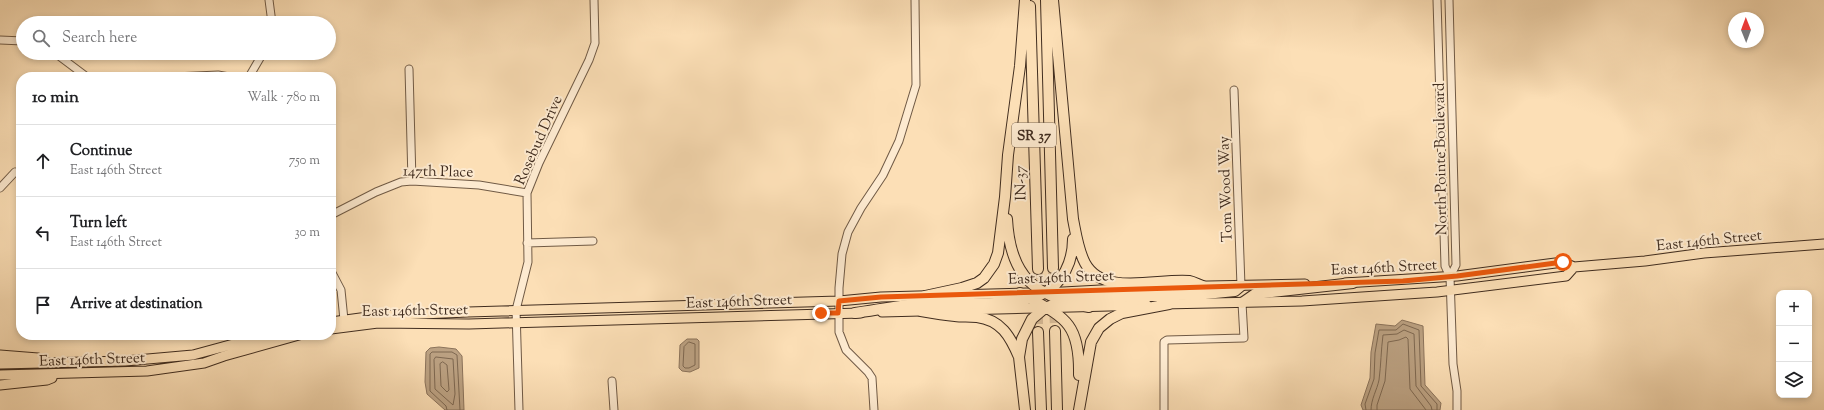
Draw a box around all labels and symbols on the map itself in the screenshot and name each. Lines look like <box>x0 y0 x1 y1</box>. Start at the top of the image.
north arrow <box>1728 12 1764 48</box>
street label: North Pointe Boulevard <box>1430 82 1453 236</box>
street label: Rosebud Drive <box>510 93 568 189</box>
road number: SR 37 <box>1012 123 1056 147</box>
street label: Tom Wood Way <box>1214 135 1239 242</box>
street label: 147th Place <box>403 161 473 184</box>
street label: IN-37 <box>1010 164 1033 201</box>
street label: East 146th Street <box>1655 226 1763 257</box>
route start <box>1554 253 1572 271</box>
street label: East 146th Street <box>1331 255 1438 282</box>
street label: East 146th Street <box>1008 266 1114 291</box>
street label: East 146th Street <box>686 290 792 315</box>
street label: East 146th Street <box>362 300 468 323</box>
route end <box>812 304 830 322</box>
street label: East 146th Street <box>39 348 145 373</box>

